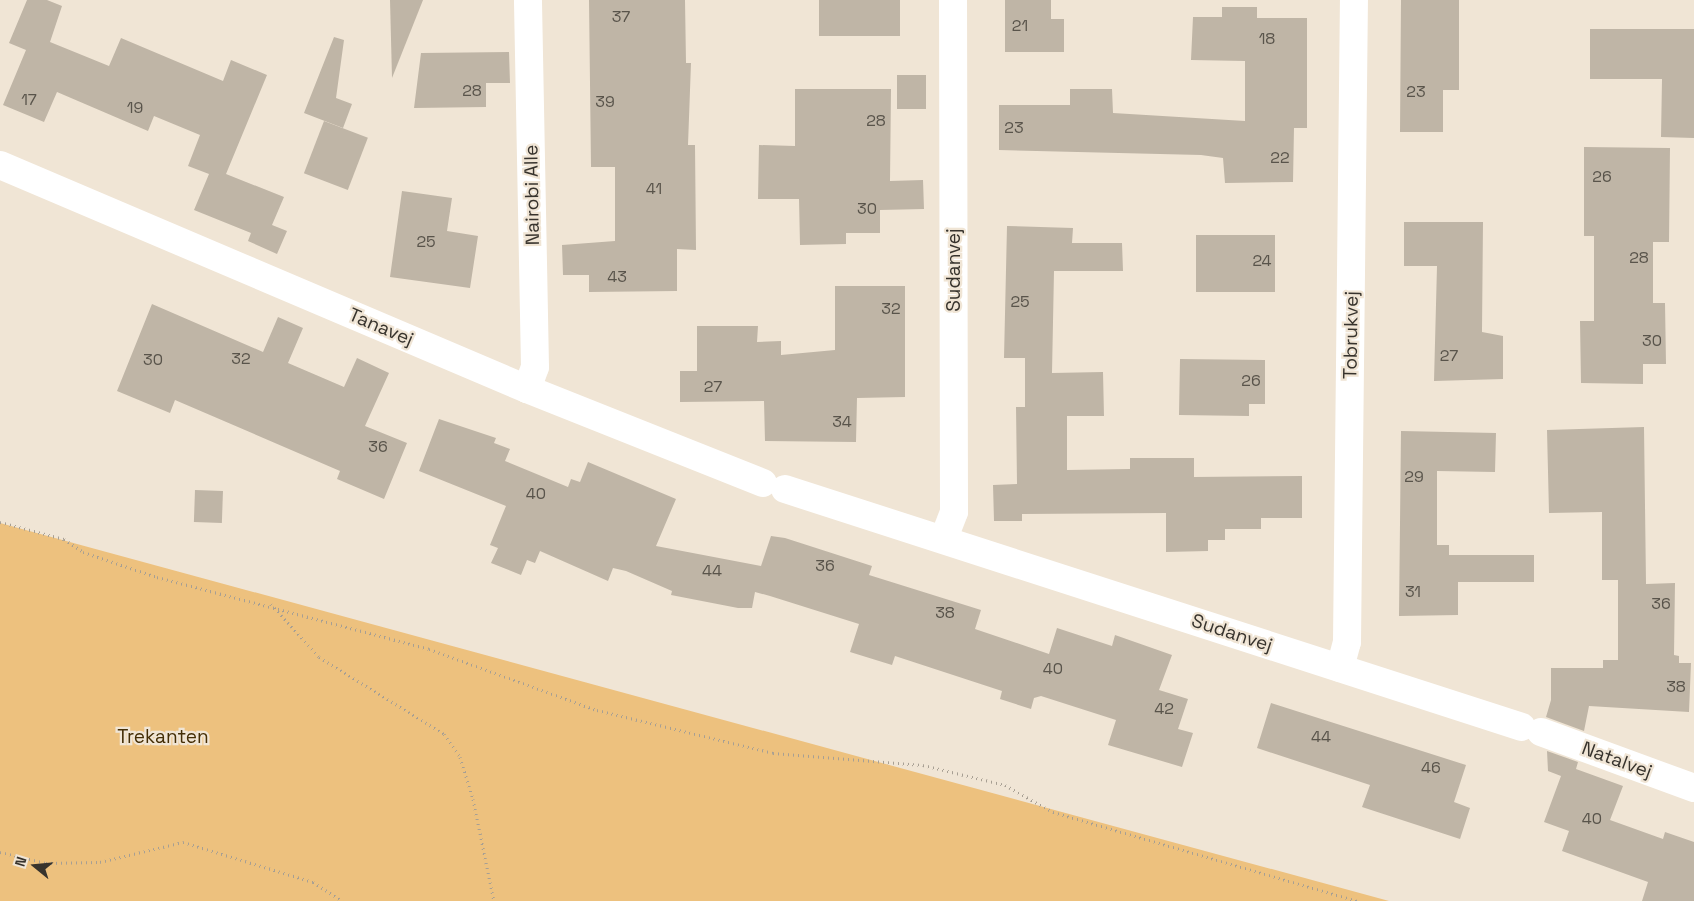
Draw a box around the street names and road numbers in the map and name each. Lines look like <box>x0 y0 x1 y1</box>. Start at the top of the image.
street label: Nairobi Alle <box>520 144 544 246</box>
street label: Sudanvej <box>943 228 965 312</box>
street label: Tobrukvej <box>1339 291 1363 379</box>
street label: Tanavej <box>345 303 417 351</box>
street label: Sudanvej <box>1189 609 1275 657</box>
street label: Natalvej <box>1579 737 1655 783</box>

